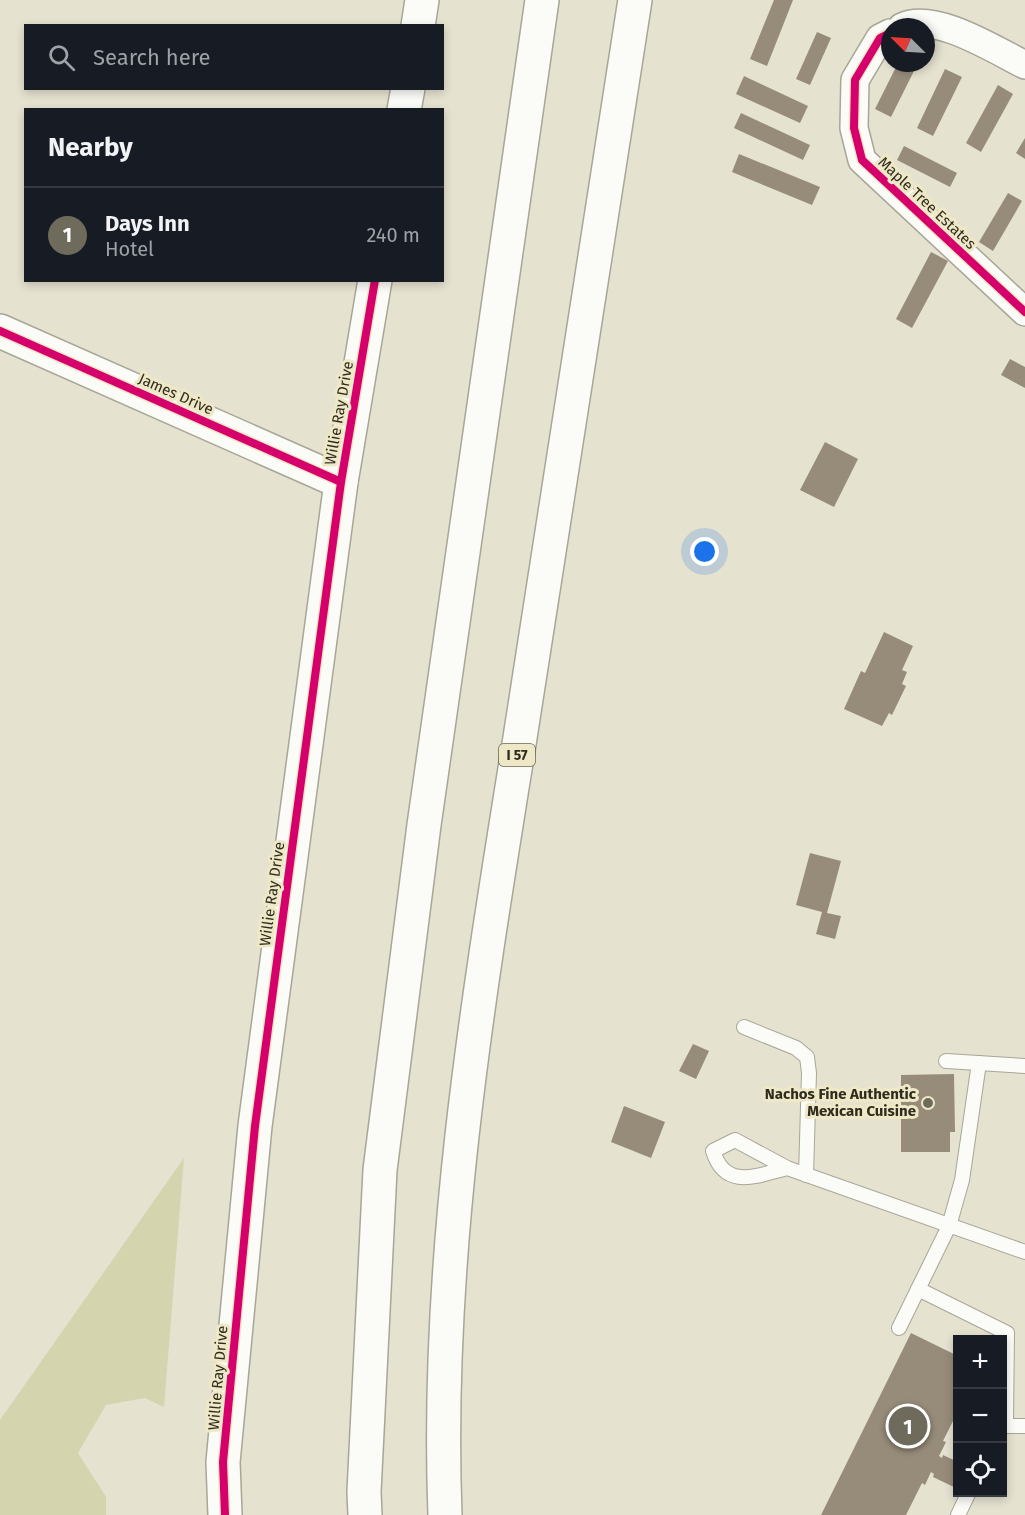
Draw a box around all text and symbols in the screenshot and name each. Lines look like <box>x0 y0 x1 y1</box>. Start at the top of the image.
north arrow <box>881 18 935 72</box>
search box <box>24 24 444 90</box>
icon: search <box>45 41 78 74</box>
text: Search here <box>93 44 211 71</box>
text: Nearby <box>48 132 133 163</box>
street label: Maple Tree Estates <box>874 153 980 253</box>
text: Days Inn <box>105 210 190 237</box>
text: 1 <box>63 223 72 247</box>
text: 240 m <box>366 223 420 247</box>
text: Hotel <box>105 237 154 261</box>
street label: Willie Ray Drive <box>321 360 357 466</box>
street label: James Drive <box>136 370 216 418</box>
your location <box>690 537 719 566</box>
road number: I 57 <box>499 744 535 766</box>
street label: Willie Ray Drive <box>256 841 288 947</box>
place label: Nachos Fine Authentic Mexican Cuisine <box>765 1085 917 1120</box>
marker: Nachos Fine Authentic Mexican Cuisine <box>921 1096 935 1110</box>
street label: Willie Ray Drive <box>204 1325 232 1431</box>
map controls <box>953 1335 1007 1497</box>
button: + <box>953 1335 1007 1389</box>
button: − <box>953 1389 1007 1443</box>
pin: 1 <box>888 1404 928 1448</box>
button: locate <box>953 1443 1007 1497</box>

